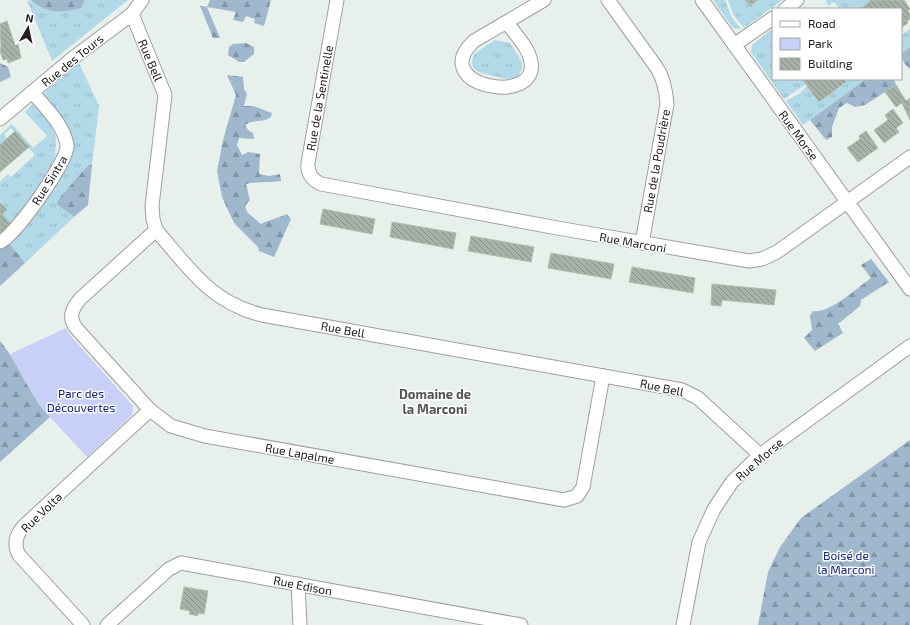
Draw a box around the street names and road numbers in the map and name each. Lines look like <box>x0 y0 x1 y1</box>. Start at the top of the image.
street label: Rue des Tours <box>38 31 106 89</box>
street label: Rue Bell <box>136 37 166 84</box>
street label: Rue de la Sentinelle <box>303 44 335 152</box>
street label: Rue Morse <box>776 107 822 163</box>
street label: Rue de la Poudrière <box>640 108 672 214</box>
street label: Rue Sintra <box>28 153 70 207</box>
street label: Rue Marconi <box>598 229 668 255</box>
street label: Rue Bell <box>320 318 367 340</box>
street label: Rue Bell <box>639 376 686 399</box>
street label: Rue Morse <box>732 435 786 483</box>
street label: Rue Lapalme <box>264 440 336 466</box>
street label: Rue Volta <box>18 489 64 535</box>
street label: Rue Edison <box>272 572 334 598</box>

